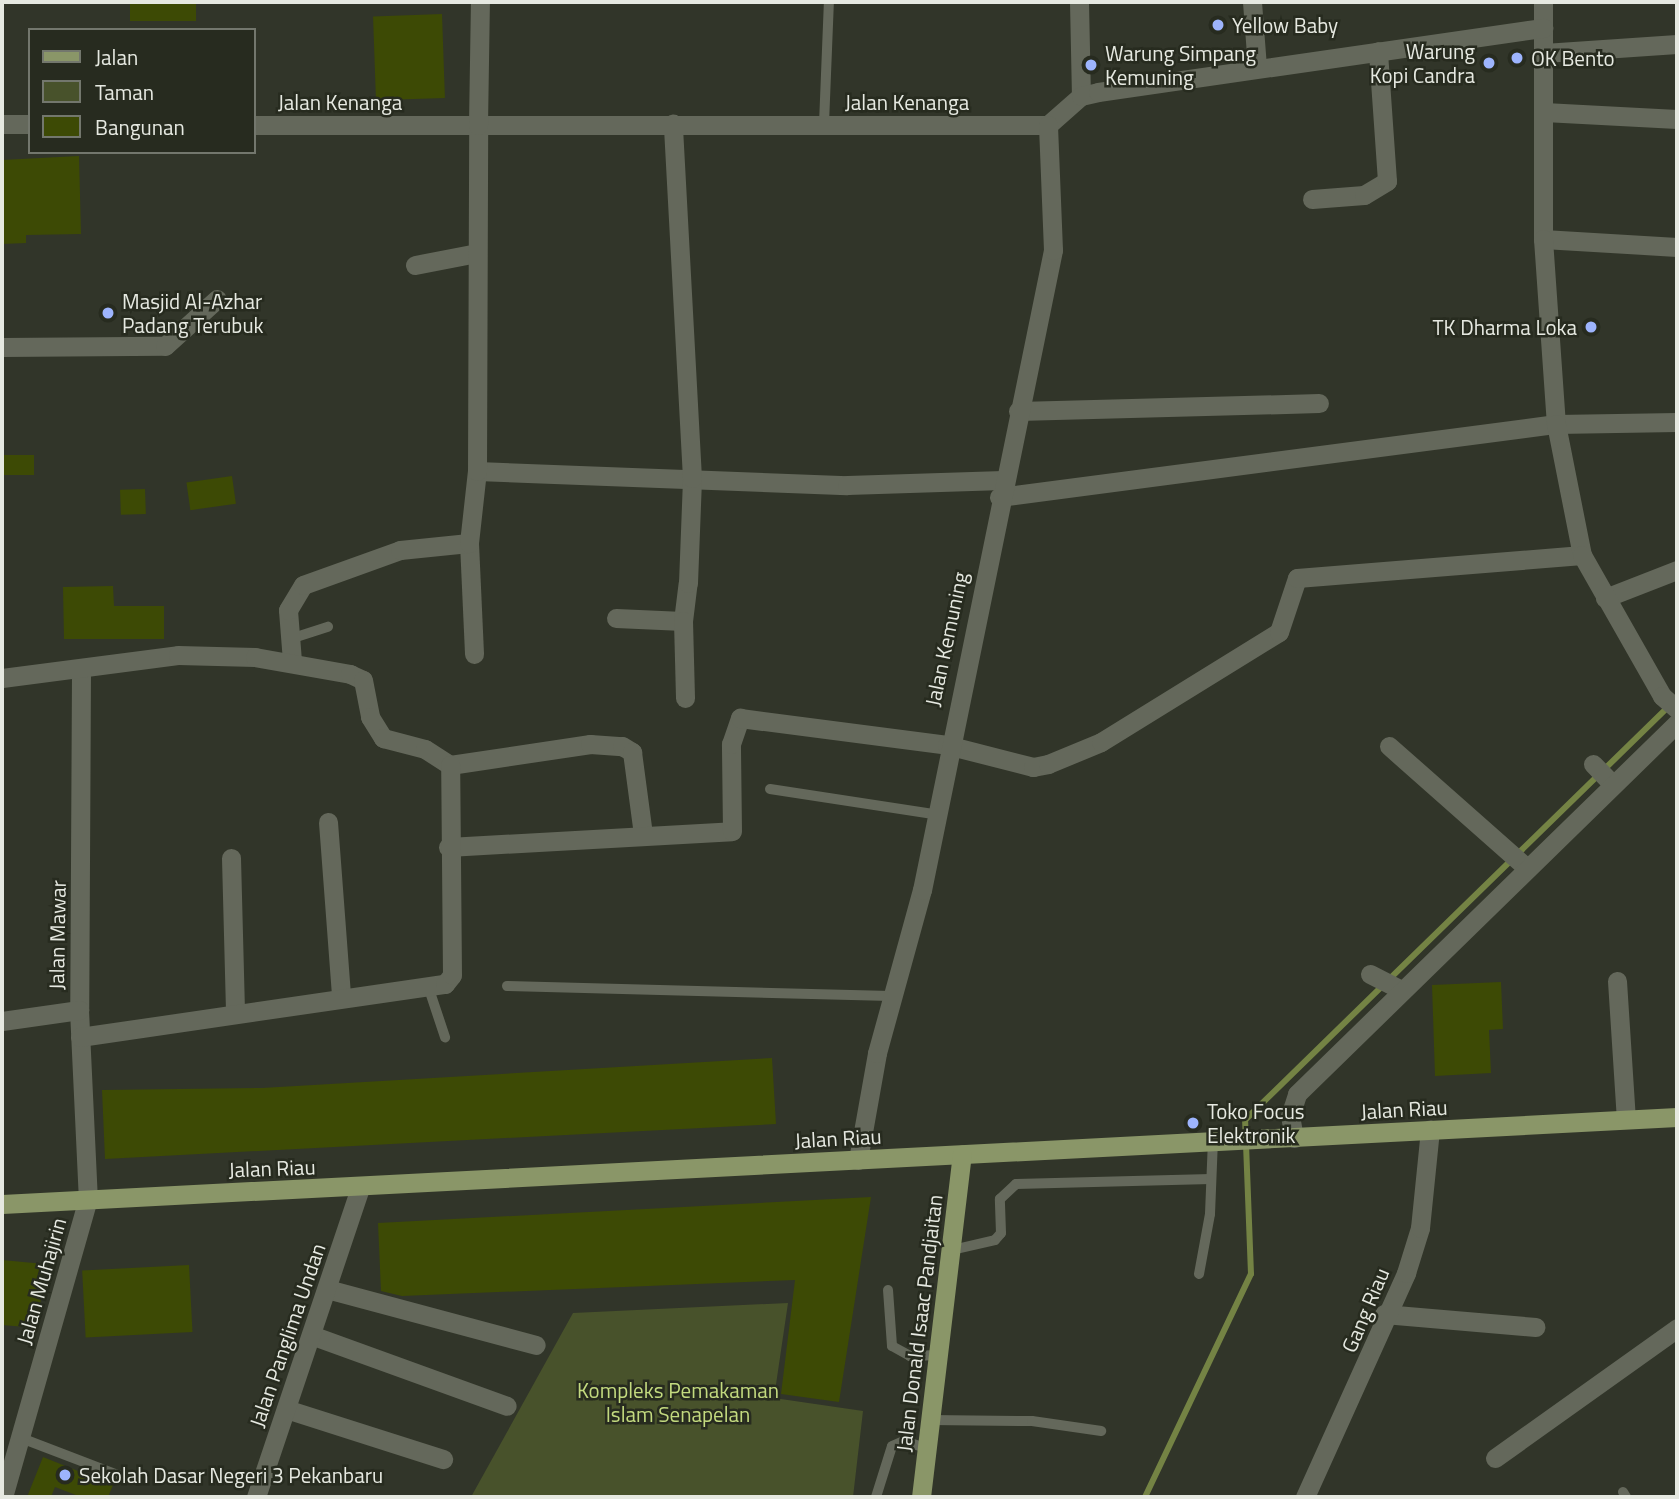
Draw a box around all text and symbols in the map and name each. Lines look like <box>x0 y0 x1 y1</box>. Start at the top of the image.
place label: Yellow Baby <box>1232 12 1338 38</box>
marker: Yellow Baby <box>1210 17 1226 33</box>
legend <box>28 28 256 154</box>
place label: Warung Kopi Candra <box>1370 38 1475 88</box>
place label: Warung Simpang Kemuning <box>1105 40 1256 90</box>
text: Jalan <box>95 41 138 73</box>
place label: OK Bento <box>1531 45 1615 71</box>
marker: OK Bento <box>1509 50 1525 66</box>
marker: Warung Kopi Candra <box>1481 55 1497 71</box>
marker: Warung Simpang Kemuning <box>1083 57 1099 73</box>
text: Taman <box>95 76 154 108</box>
street label: Jalan Kenanga <box>278 89 402 115</box>
street label: Jalan Kenanga <box>845 89 969 115</box>
text: Bangunan <box>95 111 185 143</box>
place label: Masjid Al-Azhar Padang Terubuk <box>122 288 264 338</box>
marker: Masjid Al-Azhar Padang Terubuk <box>100 305 116 321</box>
place label: TK Dharma Loka <box>1433 314 1577 340</box>
marker: TK Dharma Loka <box>1583 319 1599 335</box>
street label: Jalan Kemuning <box>919 569 973 709</box>
street label: Jalan Mawar <box>43 880 71 990</box>
street label: Jalan Riau <box>1360 1094 1448 1124</box>
place label: Toko Focus Elektronik <box>1207 1098 1305 1148</box>
marker: Toko Focus Elektronik <box>1185 1115 1201 1131</box>
street label: Jalan Riau <box>794 1123 882 1153</box>
street label: Jalan Riau <box>228 1154 316 1182</box>
street label: Jalan Donald Isaac Pandjaitan <box>891 1193 947 1453</box>
street label: Jalan Muhajirin <box>11 1215 71 1347</box>
street label: Jalan Panglima Undan <box>244 1240 330 1430</box>
street label: Gang Riau <box>1336 1264 1394 1356</box>
park label: Kompleks Pemakaman Islam Senapelan <box>577 1377 779 1427</box>
place label: Sekolah Dasar Negeri 3 Pekanbaru <box>79 1462 383 1488</box>
marker: Sekolah Dasar Negeri 3 Pekanbaru <box>57 1467 73 1483</box>

